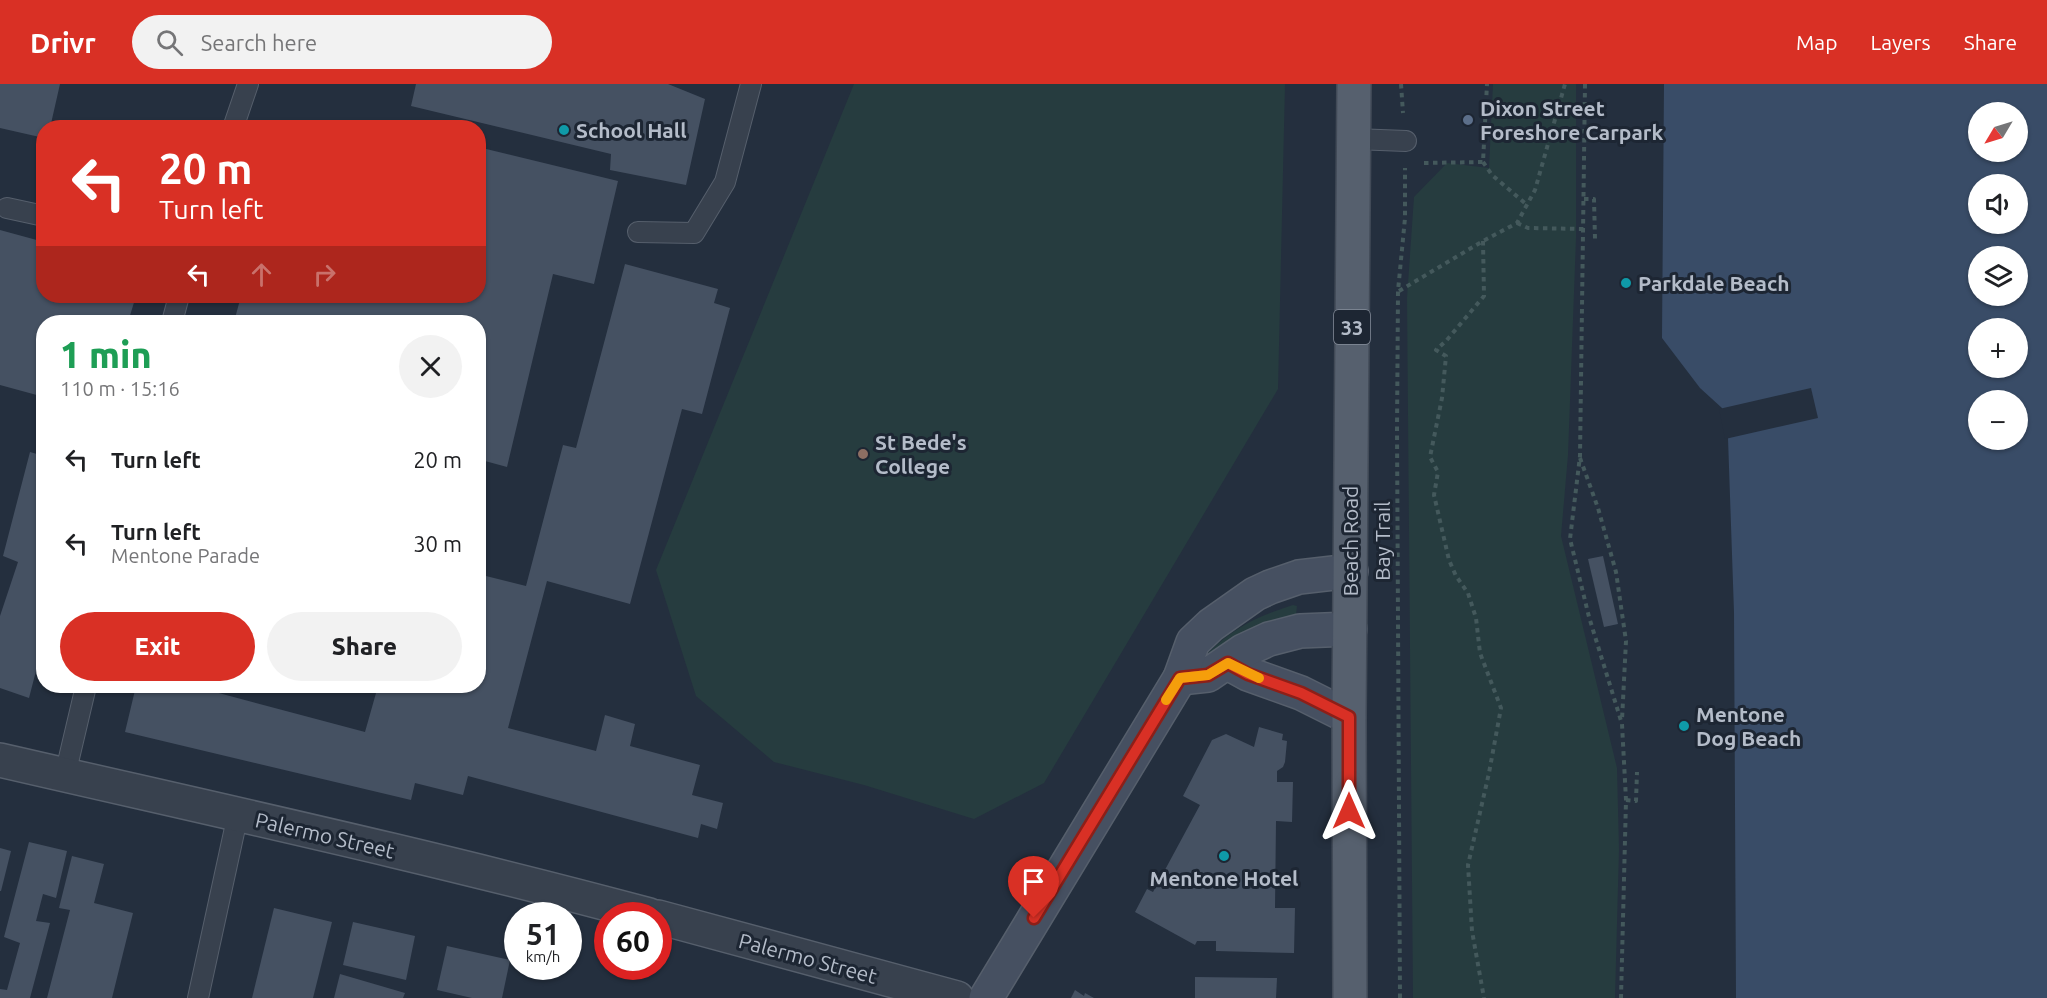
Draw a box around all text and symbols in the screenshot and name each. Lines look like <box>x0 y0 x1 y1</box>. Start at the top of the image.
search box <box>132 15 552 69</box>
icon: search <box>153 26 186 59</box>
text: Drivr <box>30 27 96 58</box>
text: Search here <box>201 30 317 55</box>
text: Map <box>1796 30 1837 54</box>
text: Layers <box>1870 30 1931 54</box>
text: Share <box>1964 30 2017 54</box>
place label: Dixon Street Foreshore Carpark <box>1480 96 1663 144</box>
north arrow <box>1968 102 2028 162</box>
map controls <box>1968 102 2028 450</box>
marker: Dixon Street Foreshore Carpark <box>1461 113 1475 127</box>
place label: School Hall <box>576 118 687 142</box>
marker: School Hall <box>557 123 571 137</box>
icon: left <box>60 144 138 222</box>
text: 20 m <box>159 145 253 192</box>
button: sound <box>1968 174 2028 234</box>
text: Turn left <box>159 194 263 224</box>
button: layers <box>1968 246 2028 306</box>
icon: left <box>182 258 215 291</box>
icon: ahead <box>245 258 278 291</box>
icon: right <box>308 258 341 291</box>
place label: Parkdale Beach <box>1638 271 1790 295</box>
marker: Parkdale Beach <box>1619 276 1633 290</box>
road number: 33 <box>1334 310 1370 344</box>
button: + <box>1968 318 2028 378</box>
text: 1 min <box>60 334 152 375</box>
button: close <box>399 335 462 398</box>
text: 110 m · 15:16 <box>60 377 180 400</box>
button: − <box>1968 390 2028 450</box>
place label: St Bede's College <box>875 430 967 478</box>
icon: left <box>60 443 93 476</box>
text: Turn left <box>111 447 201 472</box>
text: 20 m <box>413 447 462 472</box>
marker: St Bede's College <box>856 447 870 461</box>
street label: Beach Road <box>1338 486 1362 596</box>
street label: Bay Trail <box>1370 501 1394 581</box>
text: Turn left <box>111 519 201 544</box>
icon: left <box>60 527 93 560</box>
text: 30 m <box>413 531 462 556</box>
text: Mentone Parade <box>111 544 260 567</box>
button: Exit <box>60 612 255 681</box>
button: Share <box>267 612 462 681</box>
place label: Mentone Dog Beach <box>1696 702 1801 750</box>
marker: Mentone Dog Beach <box>1677 719 1691 733</box>
position arrow <box>1317 779 1381 843</box>
street label: Palermo Street <box>253 807 397 863</box>
marker: Mentone Hotel <box>1217 849 1231 863</box>
pin <box>1008 856 1059 918</box>
icon: arrive <box>1017 865 1050 898</box>
place label: Mentone Hotel <box>1150 866 1298 890</box>
speed limit sign: 60 <box>594 902 672 980</box>
text: 51 <box>526 917 560 951</box>
street label: Palermo Street <box>736 928 880 988</box>
text: km/h <box>526 948 560 965</box>

